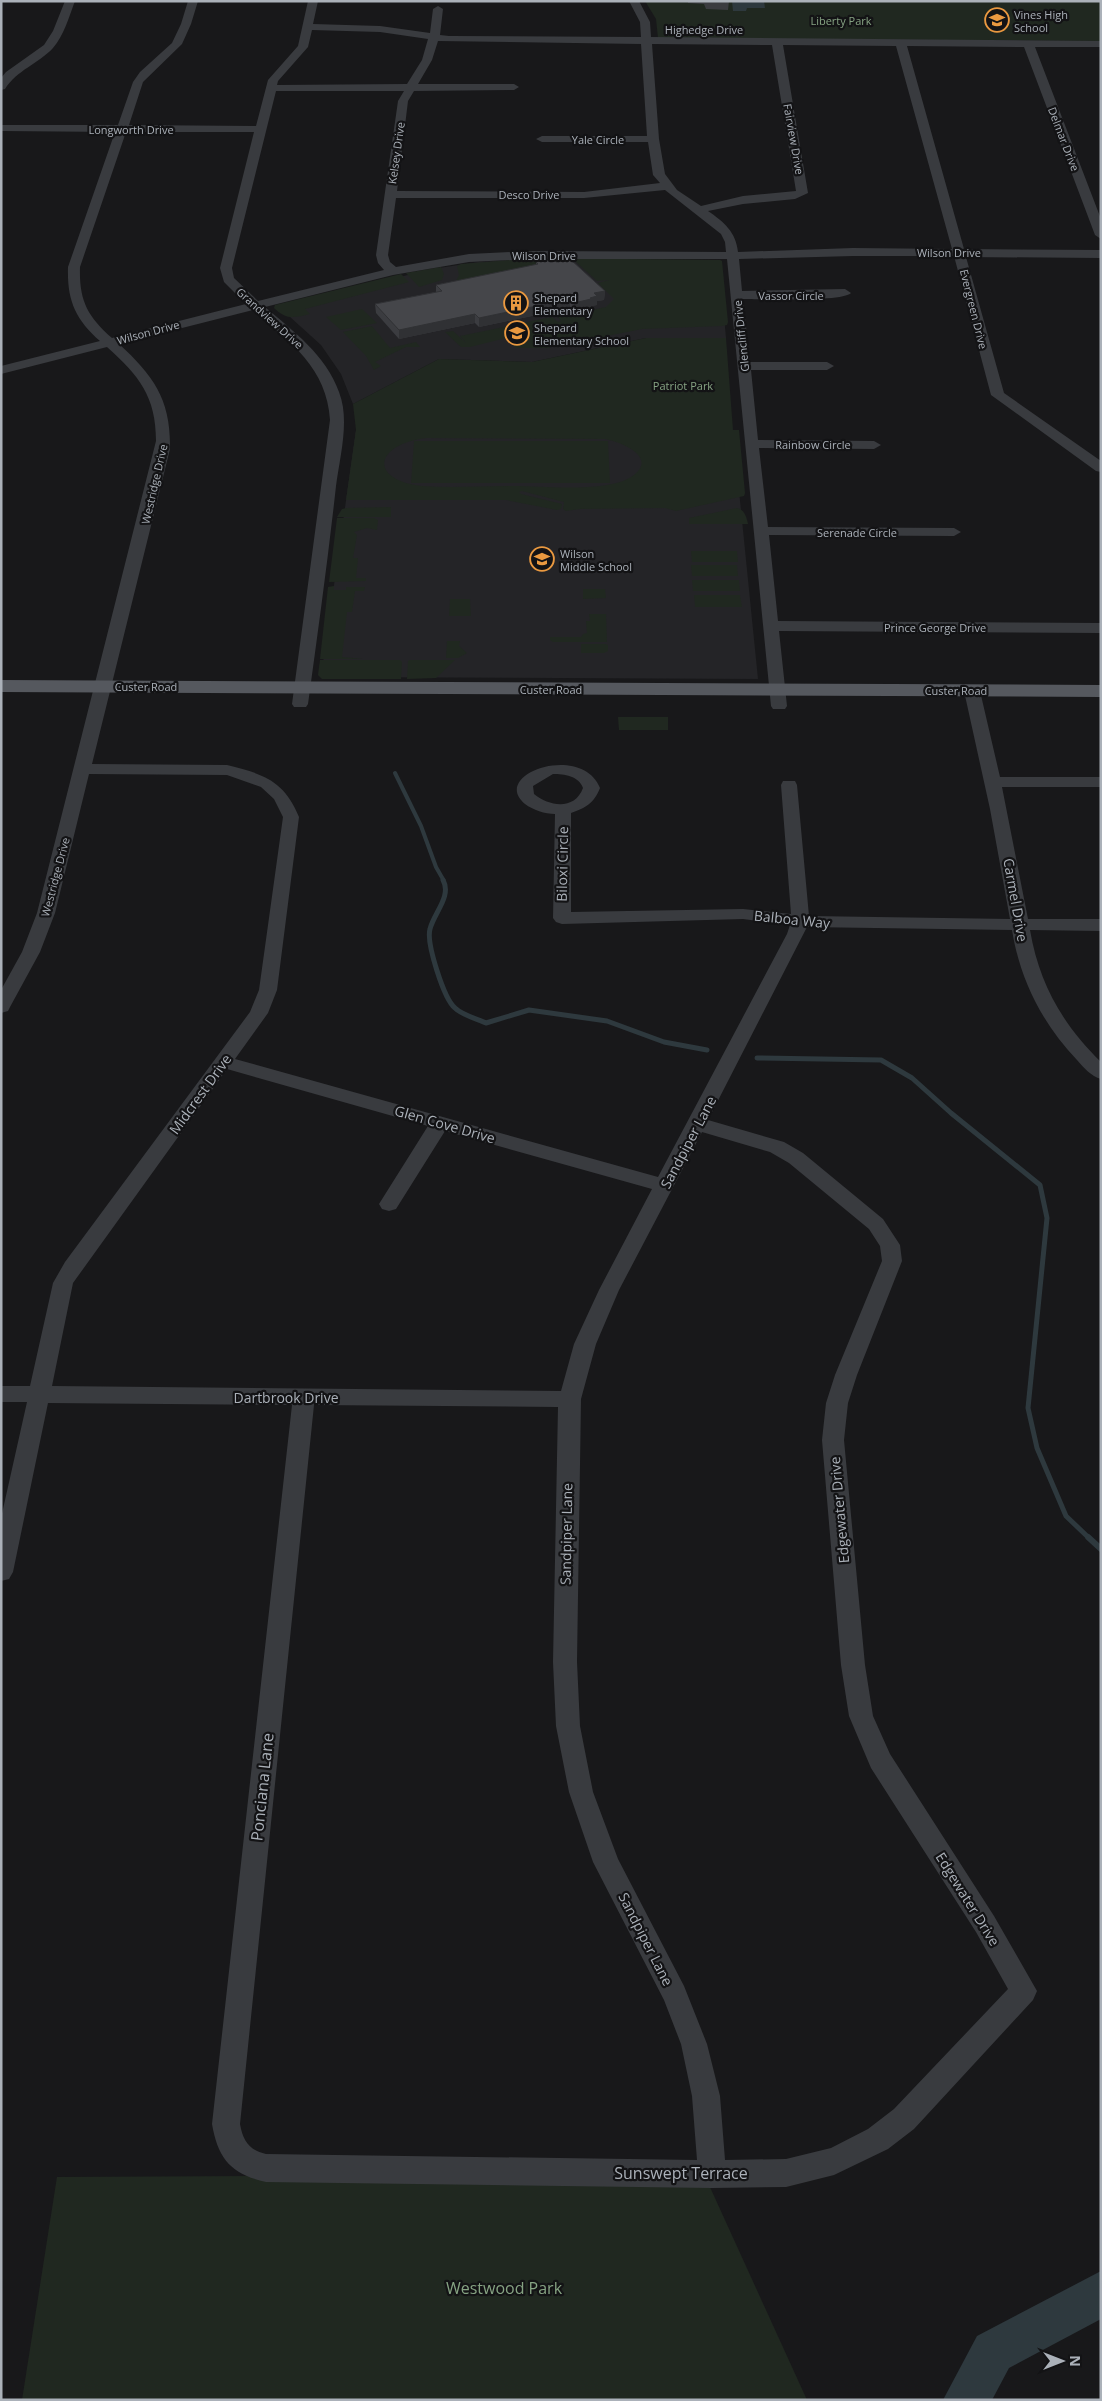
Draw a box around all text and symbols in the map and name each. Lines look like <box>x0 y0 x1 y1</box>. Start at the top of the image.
school or university icon: Vines High School <box>984 7 1010 33</box>
place label: Vines High School <box>1014 7 1068 35</box>
park label: Liberty Park <box>810 13 872 28</box>
street label: Highedge Drive <box>665 22 743 37</box>
street label: Fairview Drive <box>780 102 808 176</box>
street label: Delmar Drive <box>1045 105 1083 173</box>
street label: Kelsey Drive <box>384 121 408 185</box>
street label: Longworth Drive <box>88 122 174 137</box>
street label: Yale Circle <box>572 132 624 147</box>
street label: Desco Drive <box>498 187 560 202</box>
street label: Wilson Drive <box>917 245 981 260</box>
street label: Wilson Drive <box>512 248 576 263</box>
street label: Evergreen Drive <box>957 268 991 350</box>
street label: Grandview Drive <box>233 284 307 352</box>
street label: Vassor Circle <box>758 288 824 303</box>
building icon: Shepard Elementary <box>503 290 529 316</box>
place label: Shepard Elementary <box>534 290 593 318</box>
street label: Glencliff Drive <box>730 300 752 372</box>
street label: Wilson Drive <box>115 316 181 348</box>
school or university icon: Shepard Elementary School <box>504 320 530 346</box>
place label: Shepard Elementary School <box>534 320 629 348</box>
park label: Patriot Park <box>653 378 713 393</box>
street label: Rainbow Circle <box>775 437 851 452</box>
street label: Westridge Drive <box>138 443 170 525</box>
street label: Serenade Circle <box>817 525 897 540</box>
school or university icon: Wilson Middle School <box>529 546 555 572</box>
place label: Wilson Middle School <box>560 546 632 574</box>
street label: Prince George Drive <box>884 620 986 635</box>
street label: Custer Road <box>115 679 177 694</box>
street label: Custer Road <box>520 682 582 697</box>
street label: Custer Road <box>925 683 987 698</box>
street label: Biloxi Circle <box>552 826 572 902</box>
street label: Westridge Drive <box>37 836 73 918</box>
street label: Carmel Drive <box>999 857 1033 943</box>
street label: Balboa Way <box>753 906 832 933</box>
street label: Midcrest Drive <box>165 1050 236 1138</box>
street label: Sandpiper Lane <box>656 1092 720 1192</box>
street label: Glen Cove Drive <box>392 1101 498 1147</box>
street label: Dartbrook Drive <box>233 1388 339 1407</box>
street label: Edgewater Drive <box>825 1456 853 1564</box>
street label: Sandpiper Lane <box>556 1483 576 1585</box>
street label: Ponciana Lane <box>245 1732 279 1842</box>
street label: Edgewater Drive <box>932 1849 1004 1949</box>
street label: Sandpiper Lane <box>614 1889 678 1989</box>
street label: Sunswept Terrace <box>614 2162 748 2184</box>
park label: Westwood Park <box>446 2277 563 2299</box>
north arrow <box>1037 2336 1087 2386</box>
text: N <box>1066 2355 1085 2367</box>

